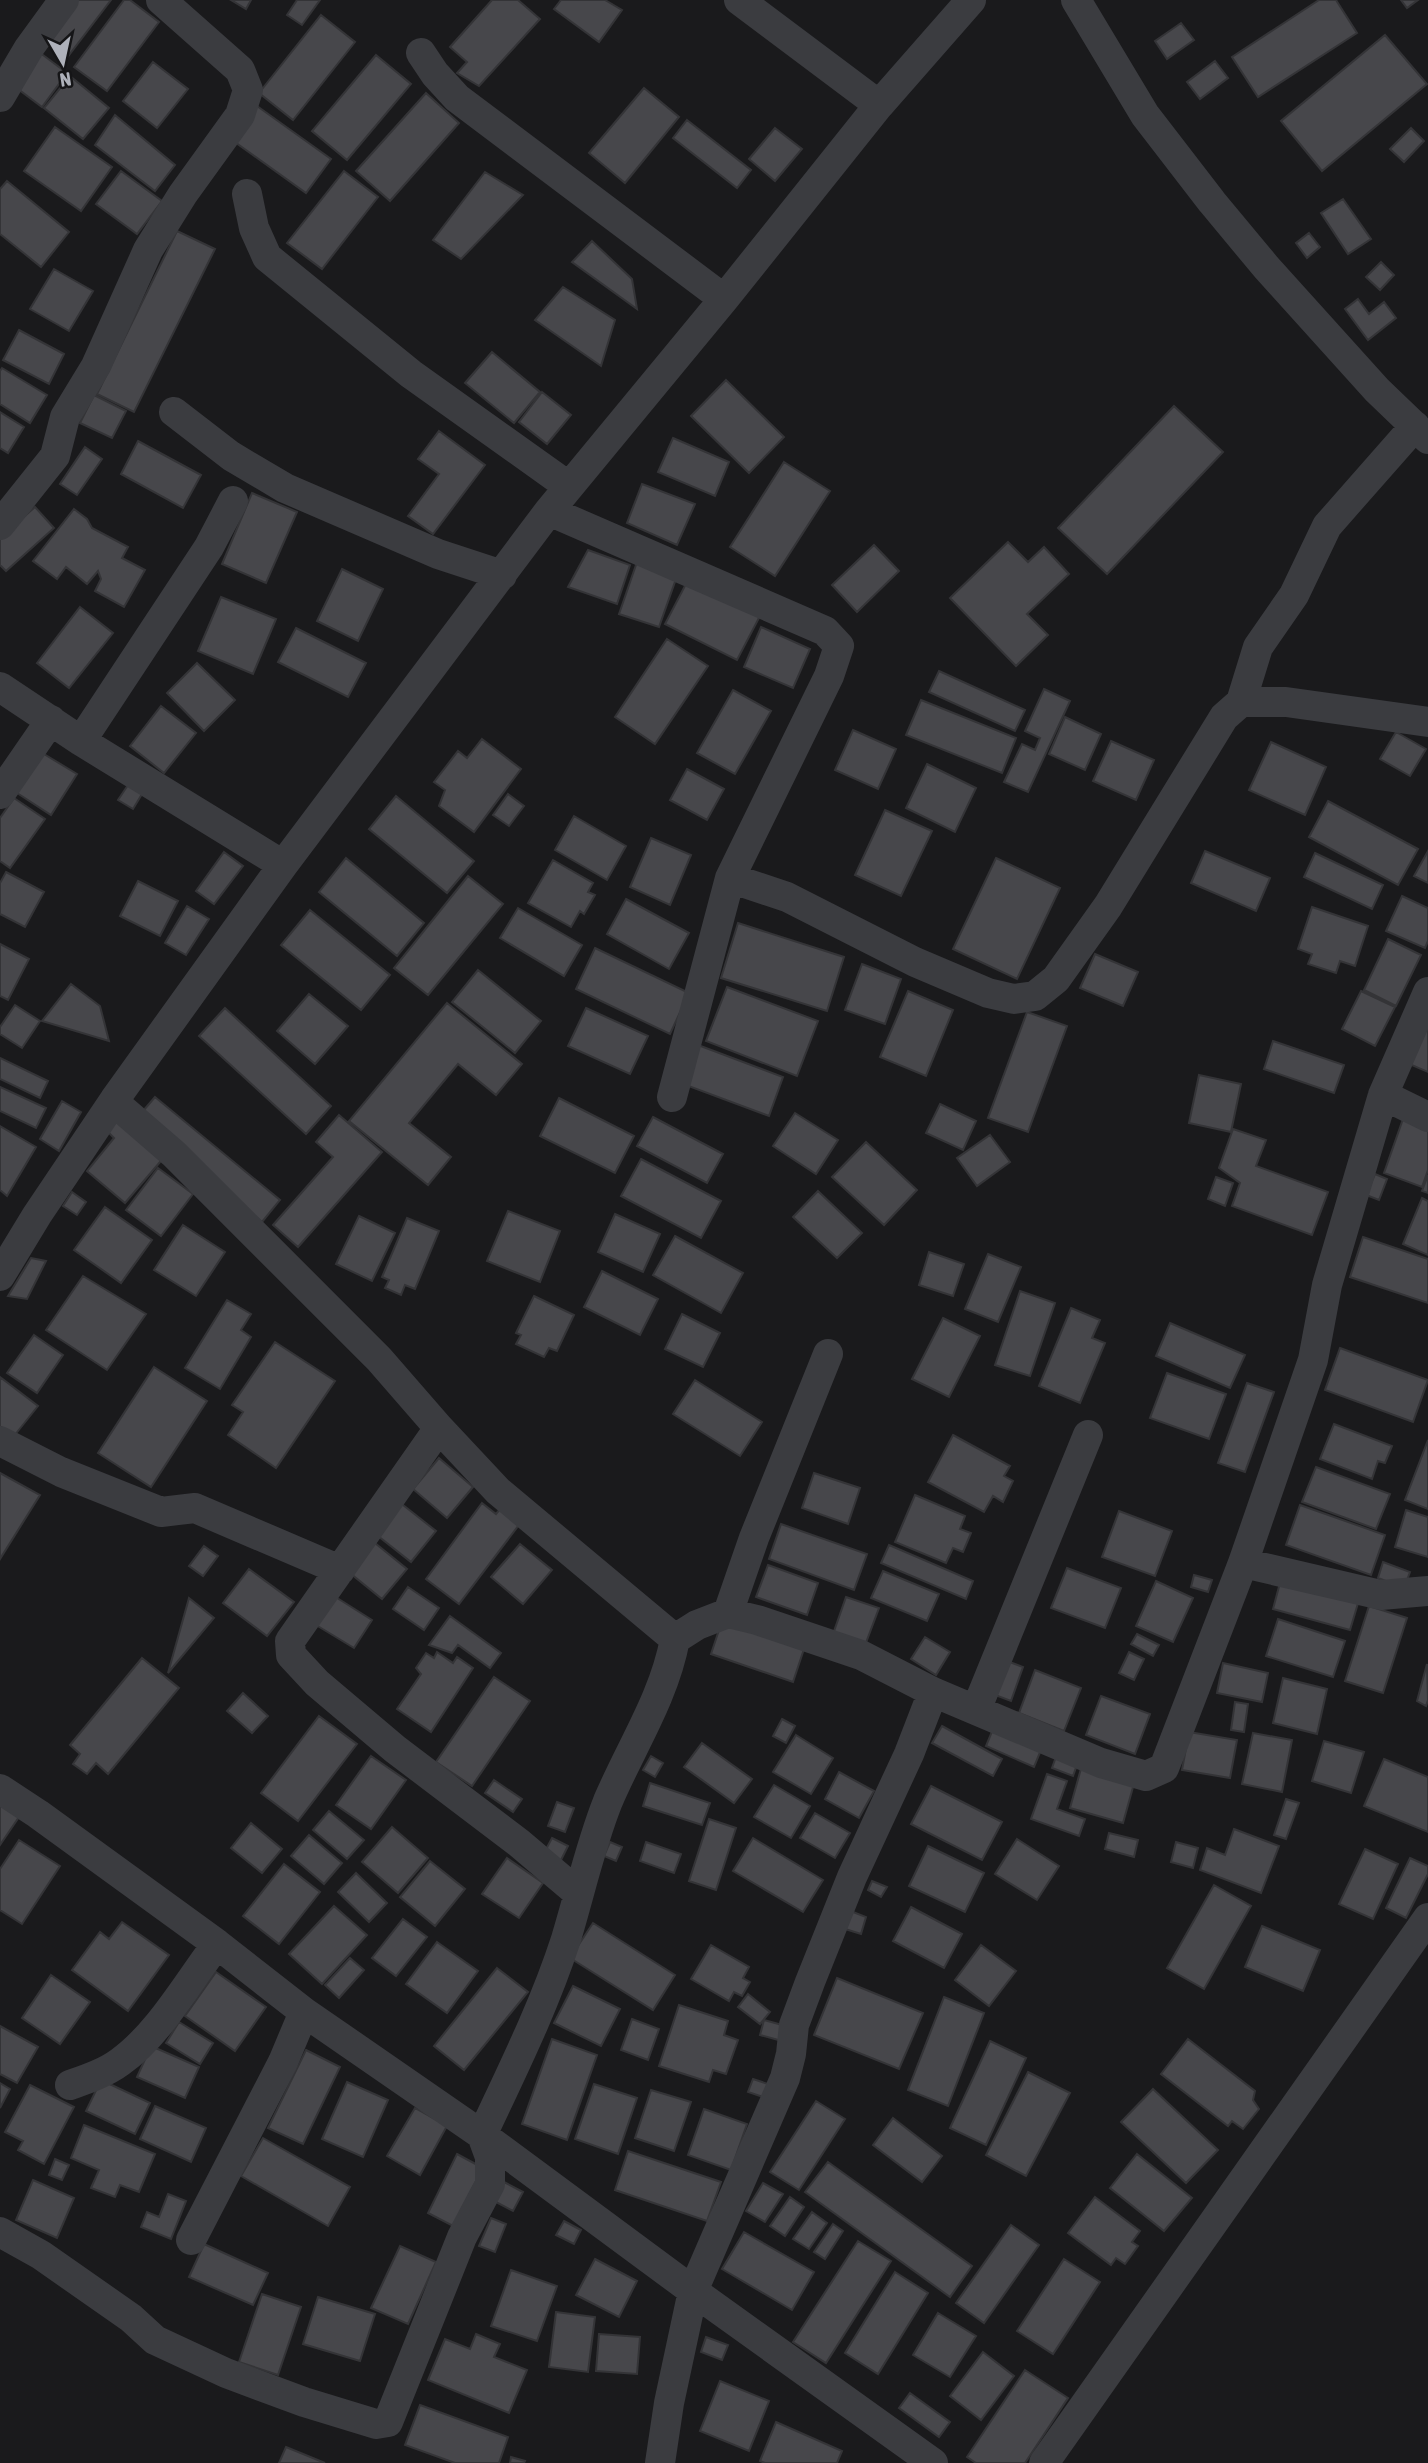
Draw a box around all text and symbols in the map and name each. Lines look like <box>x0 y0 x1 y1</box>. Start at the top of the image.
north arrow <box>28 28 98 98</box>
text: N <box>58 68 73 92</box>

